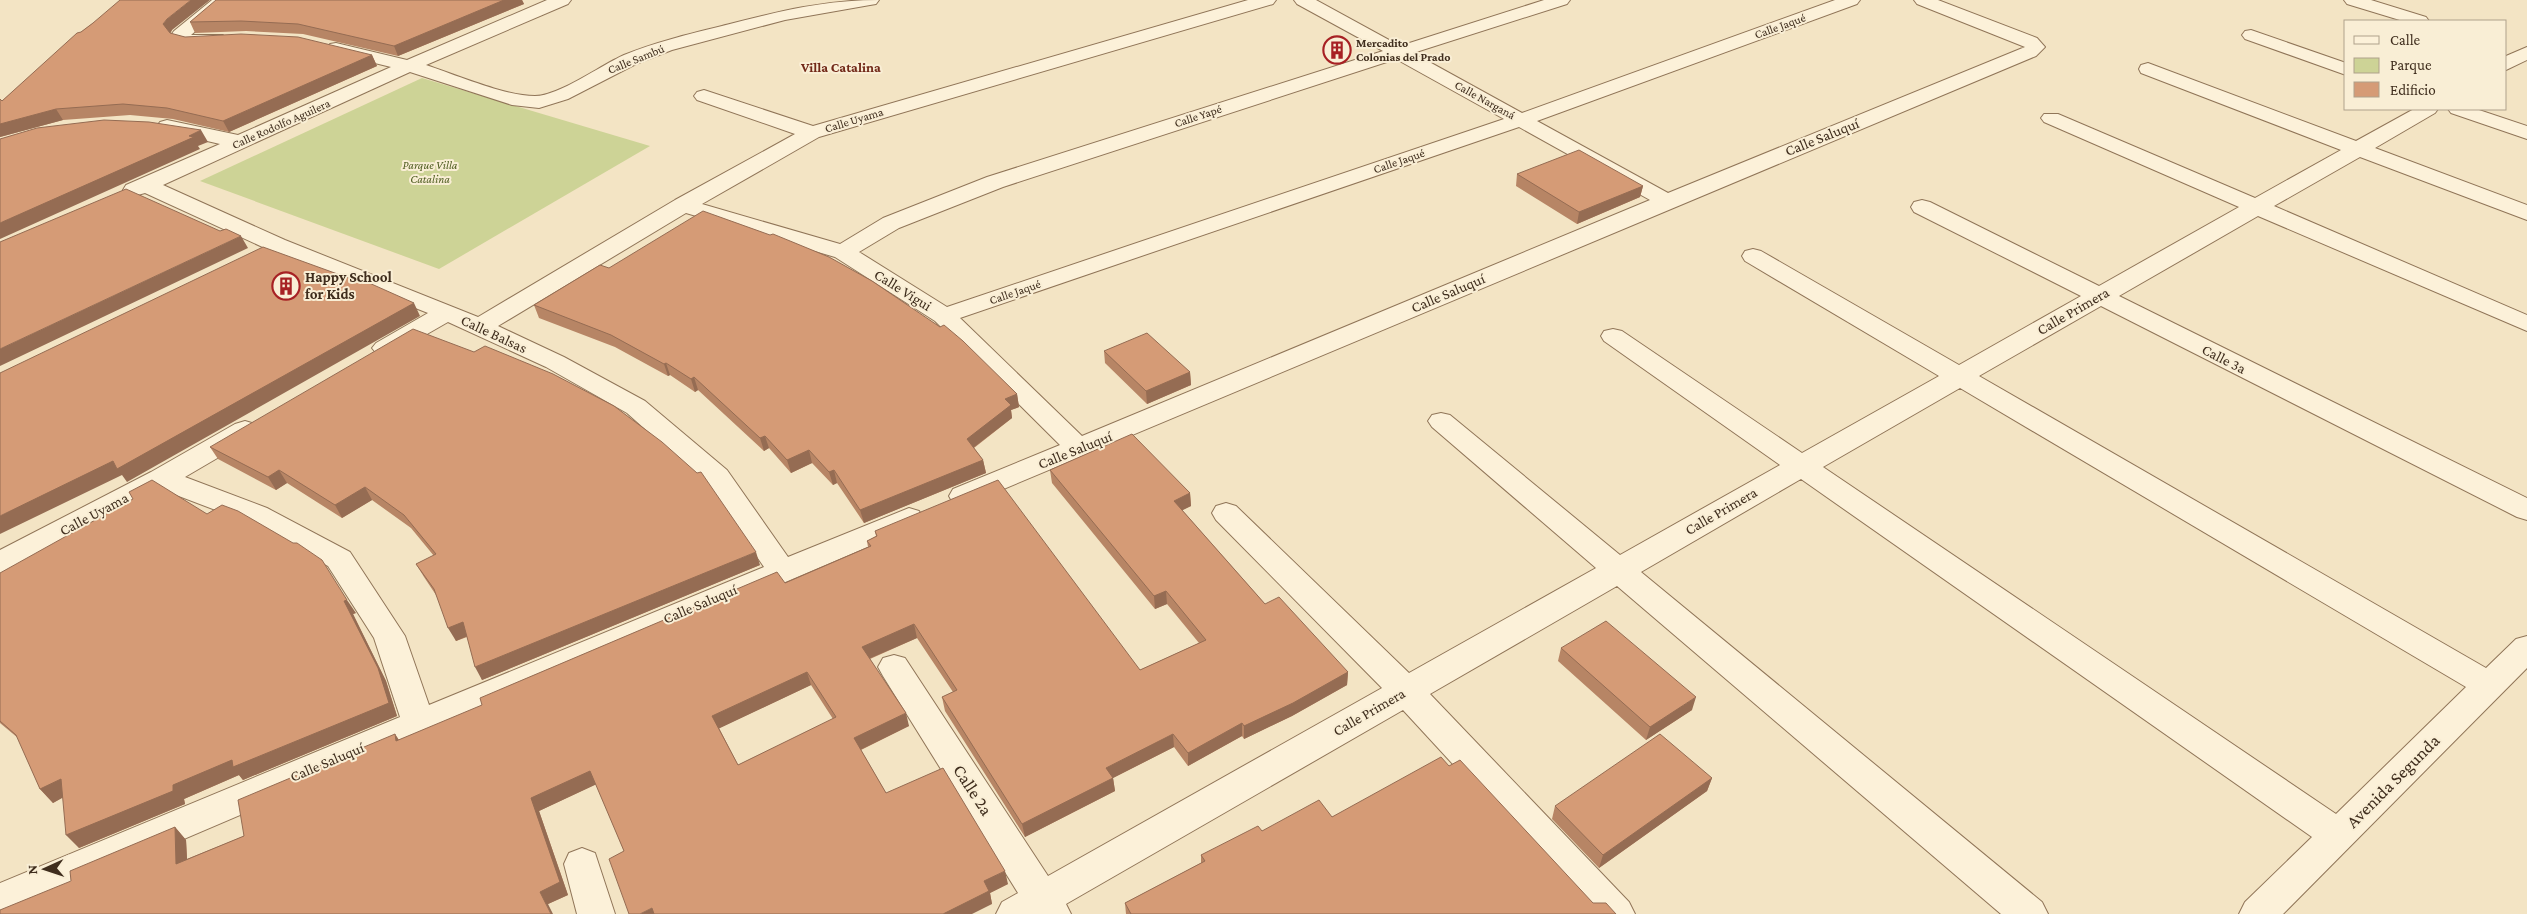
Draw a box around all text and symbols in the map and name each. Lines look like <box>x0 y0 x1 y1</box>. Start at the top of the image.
street label: Calle Jaqué <box>1753 10 1807 42</box>
legend <box>2344 20 2507 110</box>
text: Calle <box>2390 32 2421 48</box>
building icon: Mercadito Colonias del Prado <box>1322 35 1352 65</box>
place label: Mercadito Colonias del Prado <box>1356 36 1450 64</box>
street label: Calle Sambú <box>606 41 667 77</box>
text: Parque <box>2390 57 2432 74</box>
district label: Villa Catalina <box>800 59 881 75</box>
street label: Calle Narganá <box>1452 78 1518 123</box>
text: Edificio <box>2390 82 2436 98</box>
street label: Calle Rodolfo Aguilera <box>230 96 333 152</box>
street label: Calle Yapé <box>1172 102 1224 130</box>
street label: Calle Uyama <box>823 104 885 136</box>
street label: Calle Saluquí <box>1783 114 1863 160</box>
street label: Calle Jaqué <box>1372 146 1426 176</box>
park label: Parque Villa Catalina <box>403 158 458 186</box>
street label: Calle Vigui <box>871 266 935 315</box>
place label: Happy School for Kids <box>305 269 393 302</box>
street label: Calle Saluquí <box>1409 270 1489 317</box>
building icon: Happy School for Kids <box>271 271 301 301</box>
street label: Calle Jaqué <box>988 277 1042 307</box>
street label: Calle Primera <box>2034 284 2112 338</box>
street label: Calle Balsas <box>459 312 530 356</box>
street label: Calle 3a <box>2199 341 2249 377</box>
street label: Calle Saluquí <box>1036 427 1116 473</box>
street label: Calle Primera <box>1682 484 1760 538</box>
street label: Calle Uyama <box>57 489 132 540</box>
street label: Calle Saluquí <box>661 581 741 628</box>
street label: Calle Primera <box>1330 685 1408 739</box>
street label: Avenida Segunda <box>2342 730 2444 832</box>
street label: Calle Saluquí <box>288 739 368 786</box>
street label: Calle 2a <box>949 761 997 819</box>
north arrow <box>20 844 70 894</box>
text: N <box>24 864 40 875</box>

